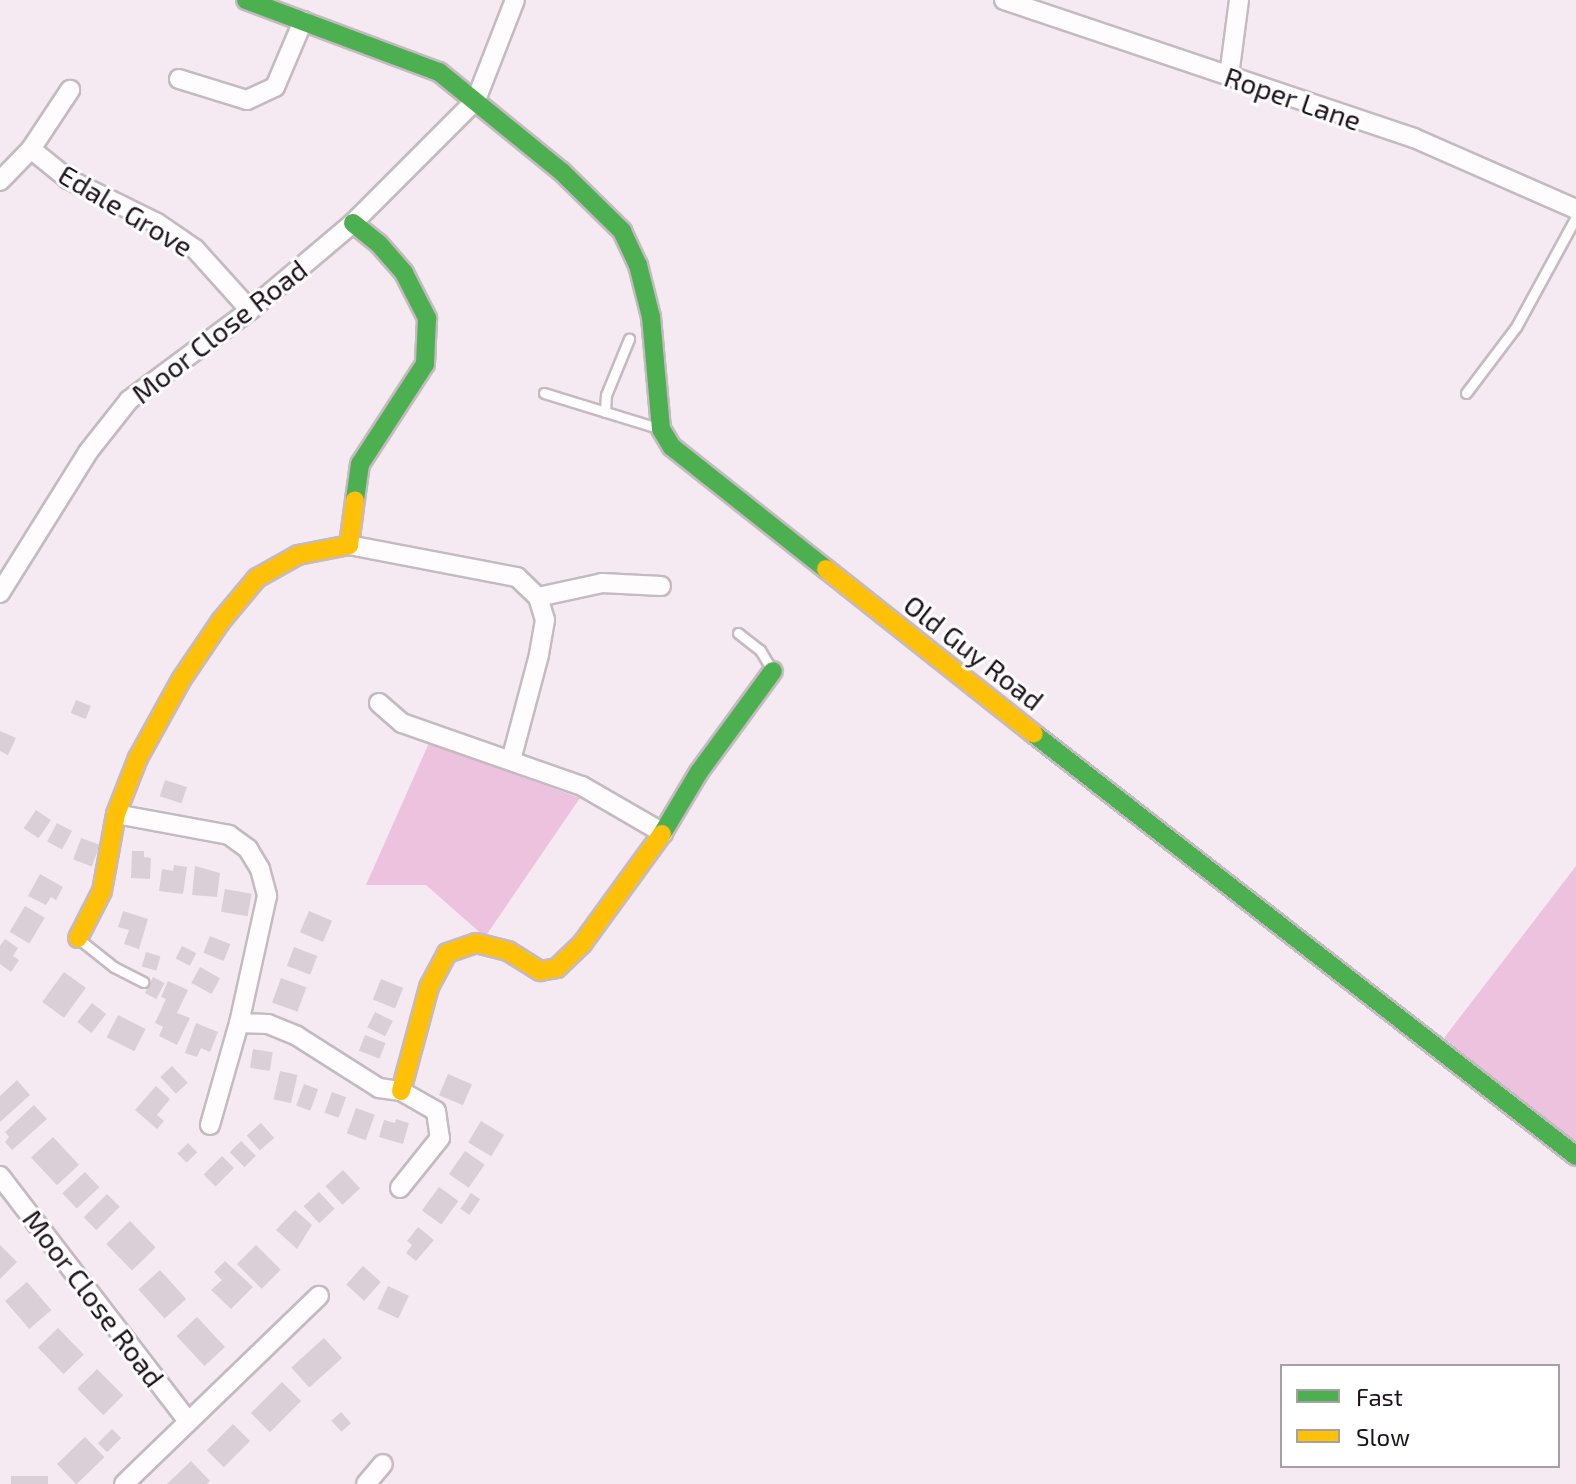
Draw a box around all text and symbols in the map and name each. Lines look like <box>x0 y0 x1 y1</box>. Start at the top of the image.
street label: Roper Lane <box>1220 59 1366 137</box>
street label: Edale Grove <box>53 157 199 263</box>
street label: Moor Close Road <box>124 252 314 410</box>
street label: Old Guy Road <box>897 587 1051 717</box>
street label: Moor Close Road <box>16 1202 172 1394</box>
legend <box>1280 1364 1560 1468</box>
text: Fast <box>1356 1382 1403 1411</box>
text: Slow <box>1356 1422 1410 1451</box>

